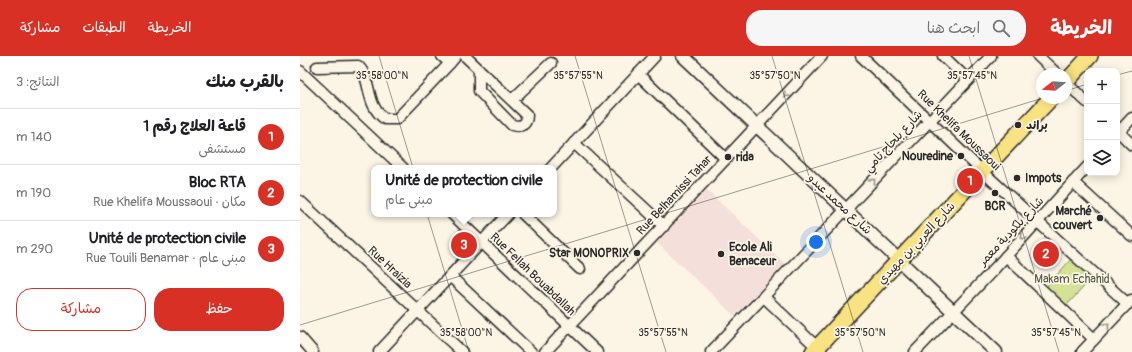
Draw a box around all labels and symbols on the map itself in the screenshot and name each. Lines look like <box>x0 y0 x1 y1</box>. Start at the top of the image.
north arrow <box>1036 68 1072 104</box>
text: 35°58'00"N <box>356 70 408 82</box>
text: 35°57'55"N <box>553 70 603 82</box>
text: 35°57'50"N <box>749 70 801 82</box>
text: 35°57'45"N <box>947 70 997 82</box>
street label: Rue Khelifa Moussaoui <box>914 87 1003 174</box>
one-way arrow <box>783 90 791 98</box>
street label: شارع بلحاج تامي <box>861 107 928 177</box>
place label: براند <box>1026 118 1048 133</box>
marker: براند <box>1013 120 1023 130</box>
place label: Nouredine <box>902 149 954 164</box>
place label: rida <box>736 150 754 165</box>
marker: Nouredine <box>956 151 966 161</box>
street label: Rue Belhamissi Tahar <box>634 152 716 238</box>
marker: rida <box>723 152 733 162</box>
pin: 1 <box>957 166 983 196</box>
street label: شارع محمد عبدو <box>803 170 875 238</box>
place label: Impots <box>1025 171 1062 186</box>
marker: Impots <box>1012 173 1022 183</box>
one-way arrow <box>868 178 876 186</box>
marker: BCR <box>990 188 1000 198</box>
street label: شارع بلكودية معمر <box>975 194 1048 271</box>
street label: شارع العربي بن مهيدي <box>874 199 961 290</box>
place label: BCR <box>984 199 1006 214</box>
place label: Marché couvert <box>1052 204 1093 233</box>
marker: Marché couvert <box>1095 213 1105 223</box>
pin: 3 <box>451 230 477 260</box>
street label: Rue Fellah Bouabdallah <box>487 230 579 319</box>
your location <box>806 232 826 252</box>
one-way arrow <box>1020 232 1028 240</box>
pin: 2 <box>1033 239 1059 269</box>
place label: Ecole Ali Benaceur <box>729 240 777 269</box>
street label: Rue Hraizia <box>364 243 415 292</box>
place label: Star MONOPRIX <box>549 246 629 261</box>
marker: Star MONOPRIX <box>632 248 642 258</box>
marker: Ecole Ali Benaceur <box>716 249 726 259</box>
park label: Makam Echahid <box>1034 272 1110 287</box>
one-way arrow <box>1102 323 1109 330</box>
text: 35°58'00"N <box>440 327 492 339</box>
text: 35°57'55"N <box>638 327 688 339</box>
text: 35°57'50"N <box>834 327 886 339</box>
text: 35°57'45"N <box>1031 327 1081 339</box>

